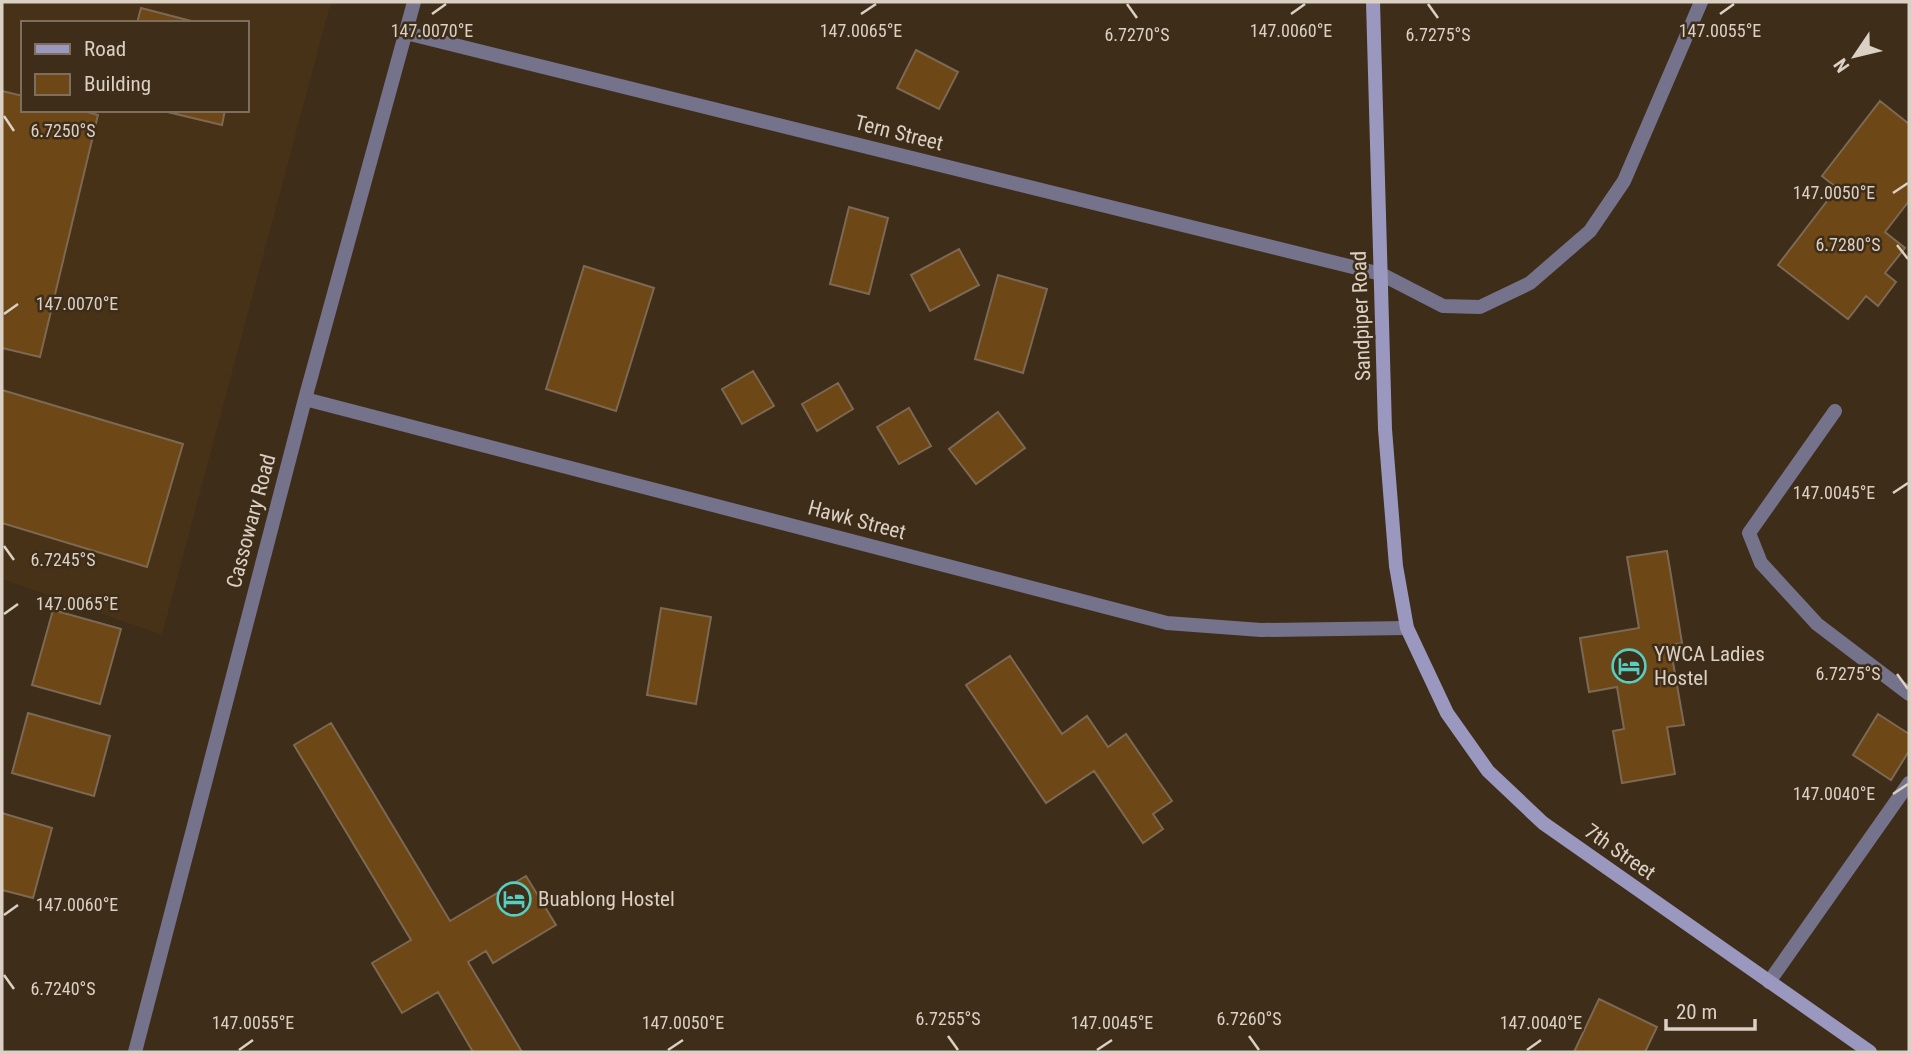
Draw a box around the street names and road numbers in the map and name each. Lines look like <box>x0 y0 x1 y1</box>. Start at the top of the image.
street label: Tern Street <box>852 110 946 156</box>
street label: Sandpiper Road <box>1347 250 1375 382</box>
street label: Cassowary Road <box>222 451 280 591</box>
street label: Hawk Street <box>805 495 909 545</box>
street label: 7th Street <box>1580 819 1660 885</box>

